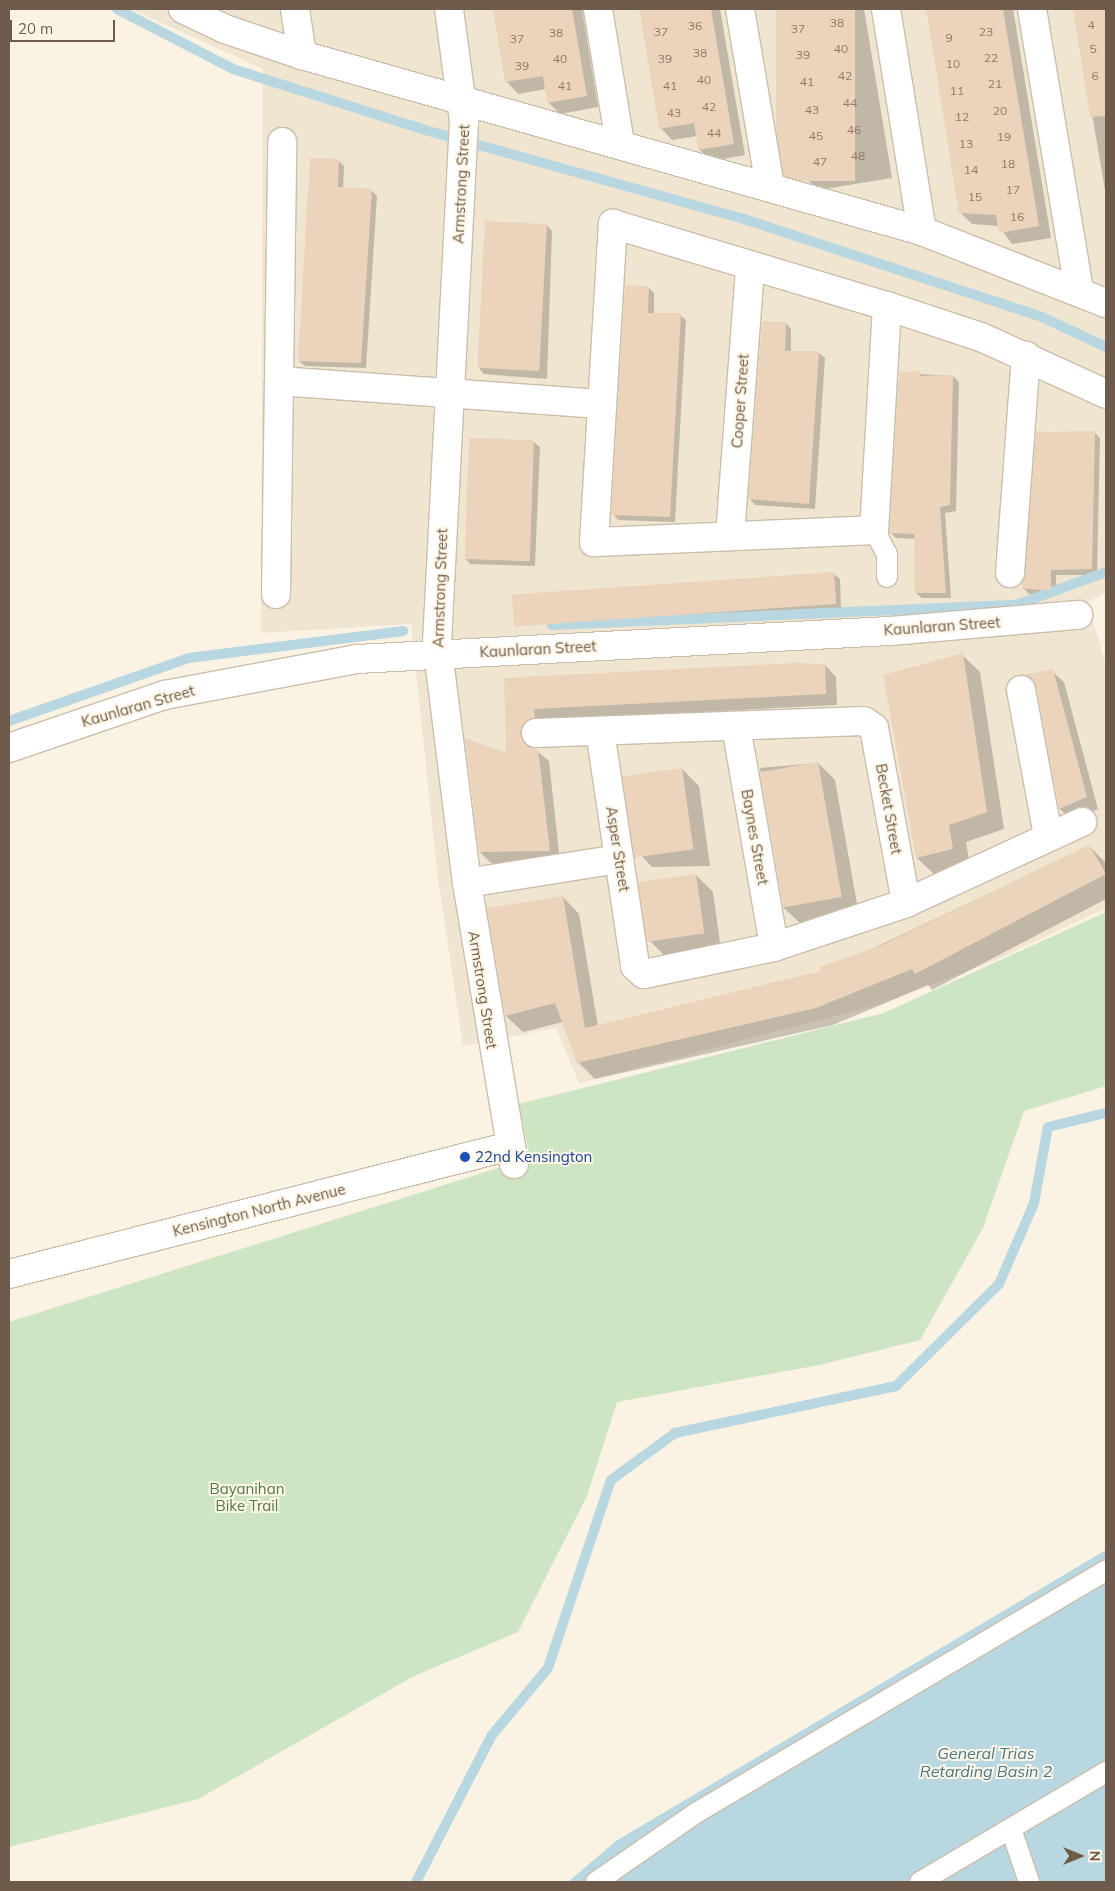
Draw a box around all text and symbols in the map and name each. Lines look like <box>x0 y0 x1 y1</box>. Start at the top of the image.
scale bar <box>12 10 118 42</box>
house number: 38 <box>830 16 844 30</box>
house number: 4 <box>1087 18 1095 32</box>
text: 20 m <box>18 19 53 38</box>
house number: 36 <box>688 19 702 33</box>
house number: 37 <box>791 22 805 36</box>
house number: 37 <box>654 25 668 39</box>
house number: 23 <box>979 25 993 39</box>
house number: 38 <box>549 26 563 40</box>
house number: 9 <box>945 31 953 45</box>
house number: 37 <box>510 32 524 46</box>
house number: 40 <box>834 42 848 56</box>
house number: 5 <box>1089 42 1097 56</box>
house number: 38 <box>693 46 707 60</box>
house number: 39 <box>796 48 810 62</box>
house number: 22 <box>984 51 998 65</box>
house number: 40 <box>553 52 567 66</box>
house number: 39 <box>658 52 672 66</box>
house number: 10 <box>946 57 960 71</box>
house number: 39 <box>515 59 529 73</box>
house number: 42 <box>838 69 852 83</box>
house number: 6 <box>1091 69 1099 83</box>
house number: 40 <box>697 73 711 87</box>
house number: 41 <box>800 75 814 89</box>
house number: 21 <box>988 77 1002 91</box>
house number: 41 <box>558 79 572 93</box>
house number: 41 <box>663 79 677 93</box>
house number: 11 <box>950 84 964 98</box>
house number: 44 <box>843 96 857 110</box>
house number: 42 <box>702 100 716 114</box>
house number: 43 <box>805 103 819 117</box>
house number: 20 <box>993 104 1007 118</box>
house number: 43 <box>667 106 681 120</box>
house number: 12 <box>955 110 969 124</box>
house number: 46 <box>847 123 861 137</box>
street label: Armstrong Street <box>449 124 473 244</box>
house number: 44 <box>707 126 721 140</box>
house number: 45 <box>809 129 823 143</box>
house number: 19 <box>997 130 1011 144</box>
house number: 13 <box>959 137 973 151</box>
house number: 48 <box>851 149 865 163</box>
house number: 47 <box>813 155 827 169</box>
house number: 18 <box>1001 157 1015 171</box>
house number: 14 <box>964 163 978 177</box>
house number: 17 <box>1006 183 1020 197</box>
house number: 15 <box>968 190 982 204</box>
house number: 16 <box>1010 210 1024 224</box>
street label: Cooper Street <box>728 353 752 449</box>
street label: Armstrong Street <box>429 528 451 648</box>
street label: Kaunlaran Street <box>883 613 1001 639</box>
street label: Kaunlaran Street <box>479 637 597 661</box>
street label: Kaunlaran Street <box>79 681 197 731</box>
street label: Becket Street <box>872 762 906 856</box>
street label: Baynes Street <box>738 788 772 886</box>
street label: Asper Street <box>602 805 634 893</box>
street label: Armstrong Street <box>465 930 501 1050</box>
place label: 22nd Kensington <box>475 1148 592 1166</box>
marker: 22nd Kensington <box>459 1151 471 1163</box>
street label: Kensington North Avenue <box>171 1180 347 1240</box>
park label: Bayanihan Bike Trail <box>210 1479 284 1514</box>
water label: General Trias Retarding Basin 2 <box>920 1743 1052 1781</box>
north arrow <box>1055 1831 1105 1881</box>
text: N <box>1086 1851 1104 1861</box>

